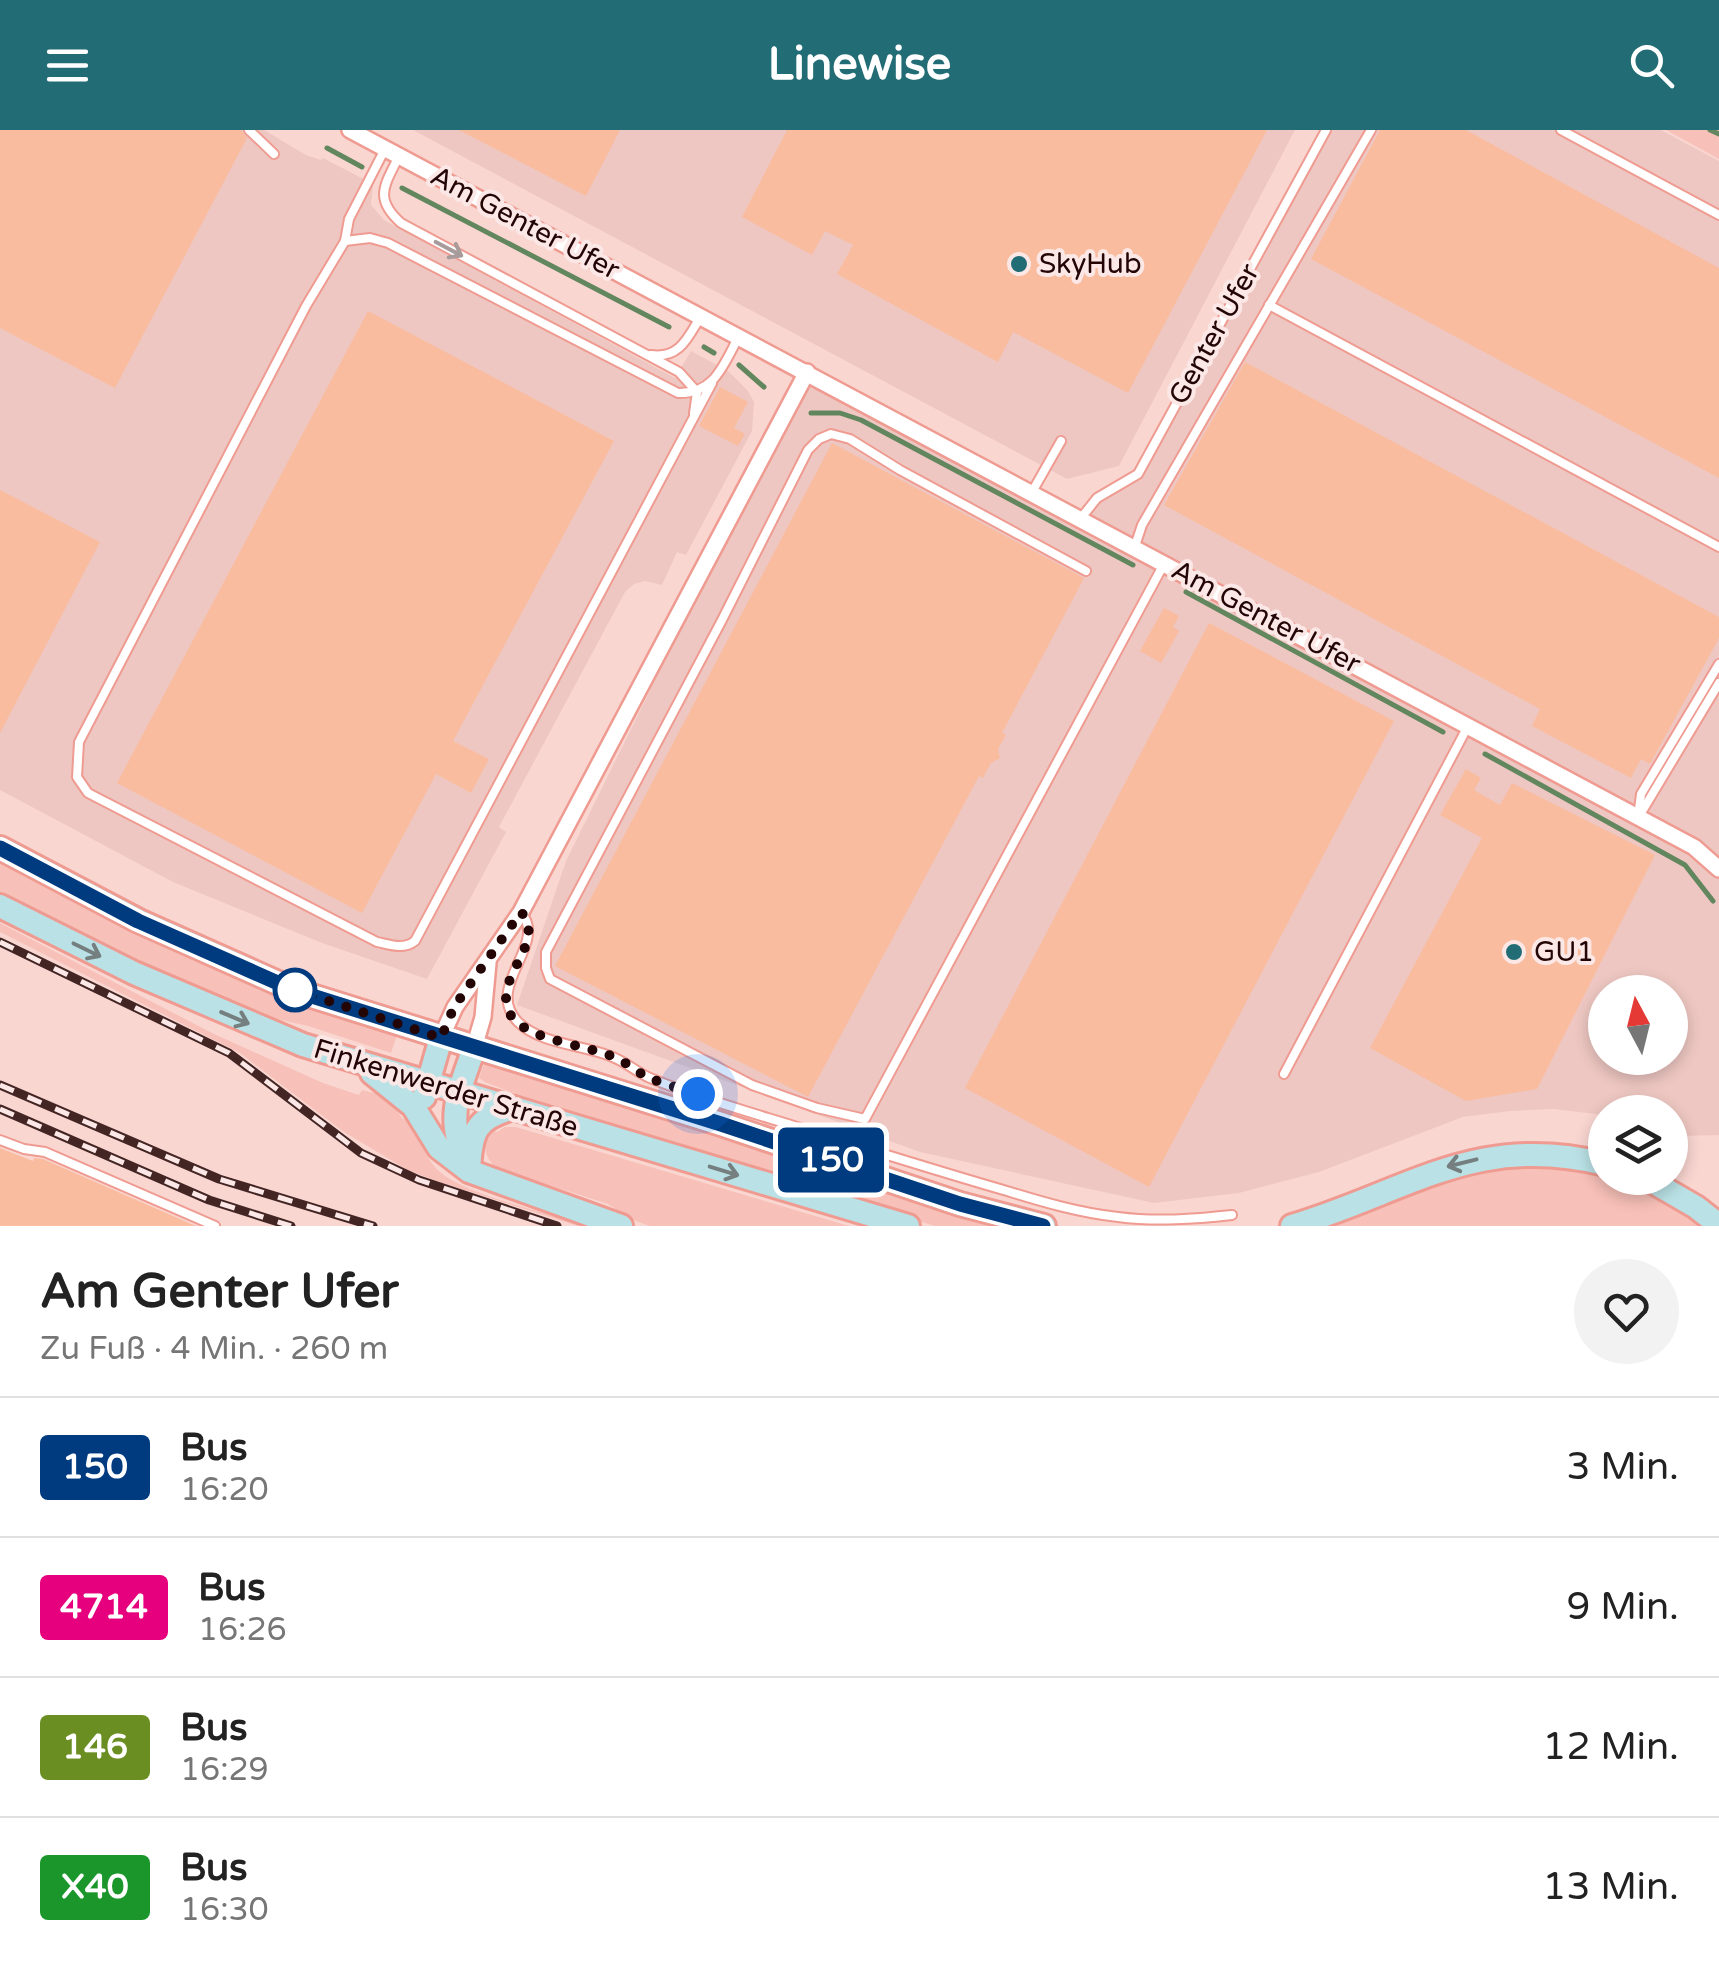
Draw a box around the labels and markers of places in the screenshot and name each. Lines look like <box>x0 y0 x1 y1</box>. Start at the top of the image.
place label: SkyHub <box>1039 247 1142 281</box>
marker: SkyHub <box>1008 253 1030 275</box>
place label: GU1 <box>1534 935 1594 969</box>
marker: GU1 <box>1503 941 1525 963</box>
unlabelled marker <box>274 969 316 1011</box>

